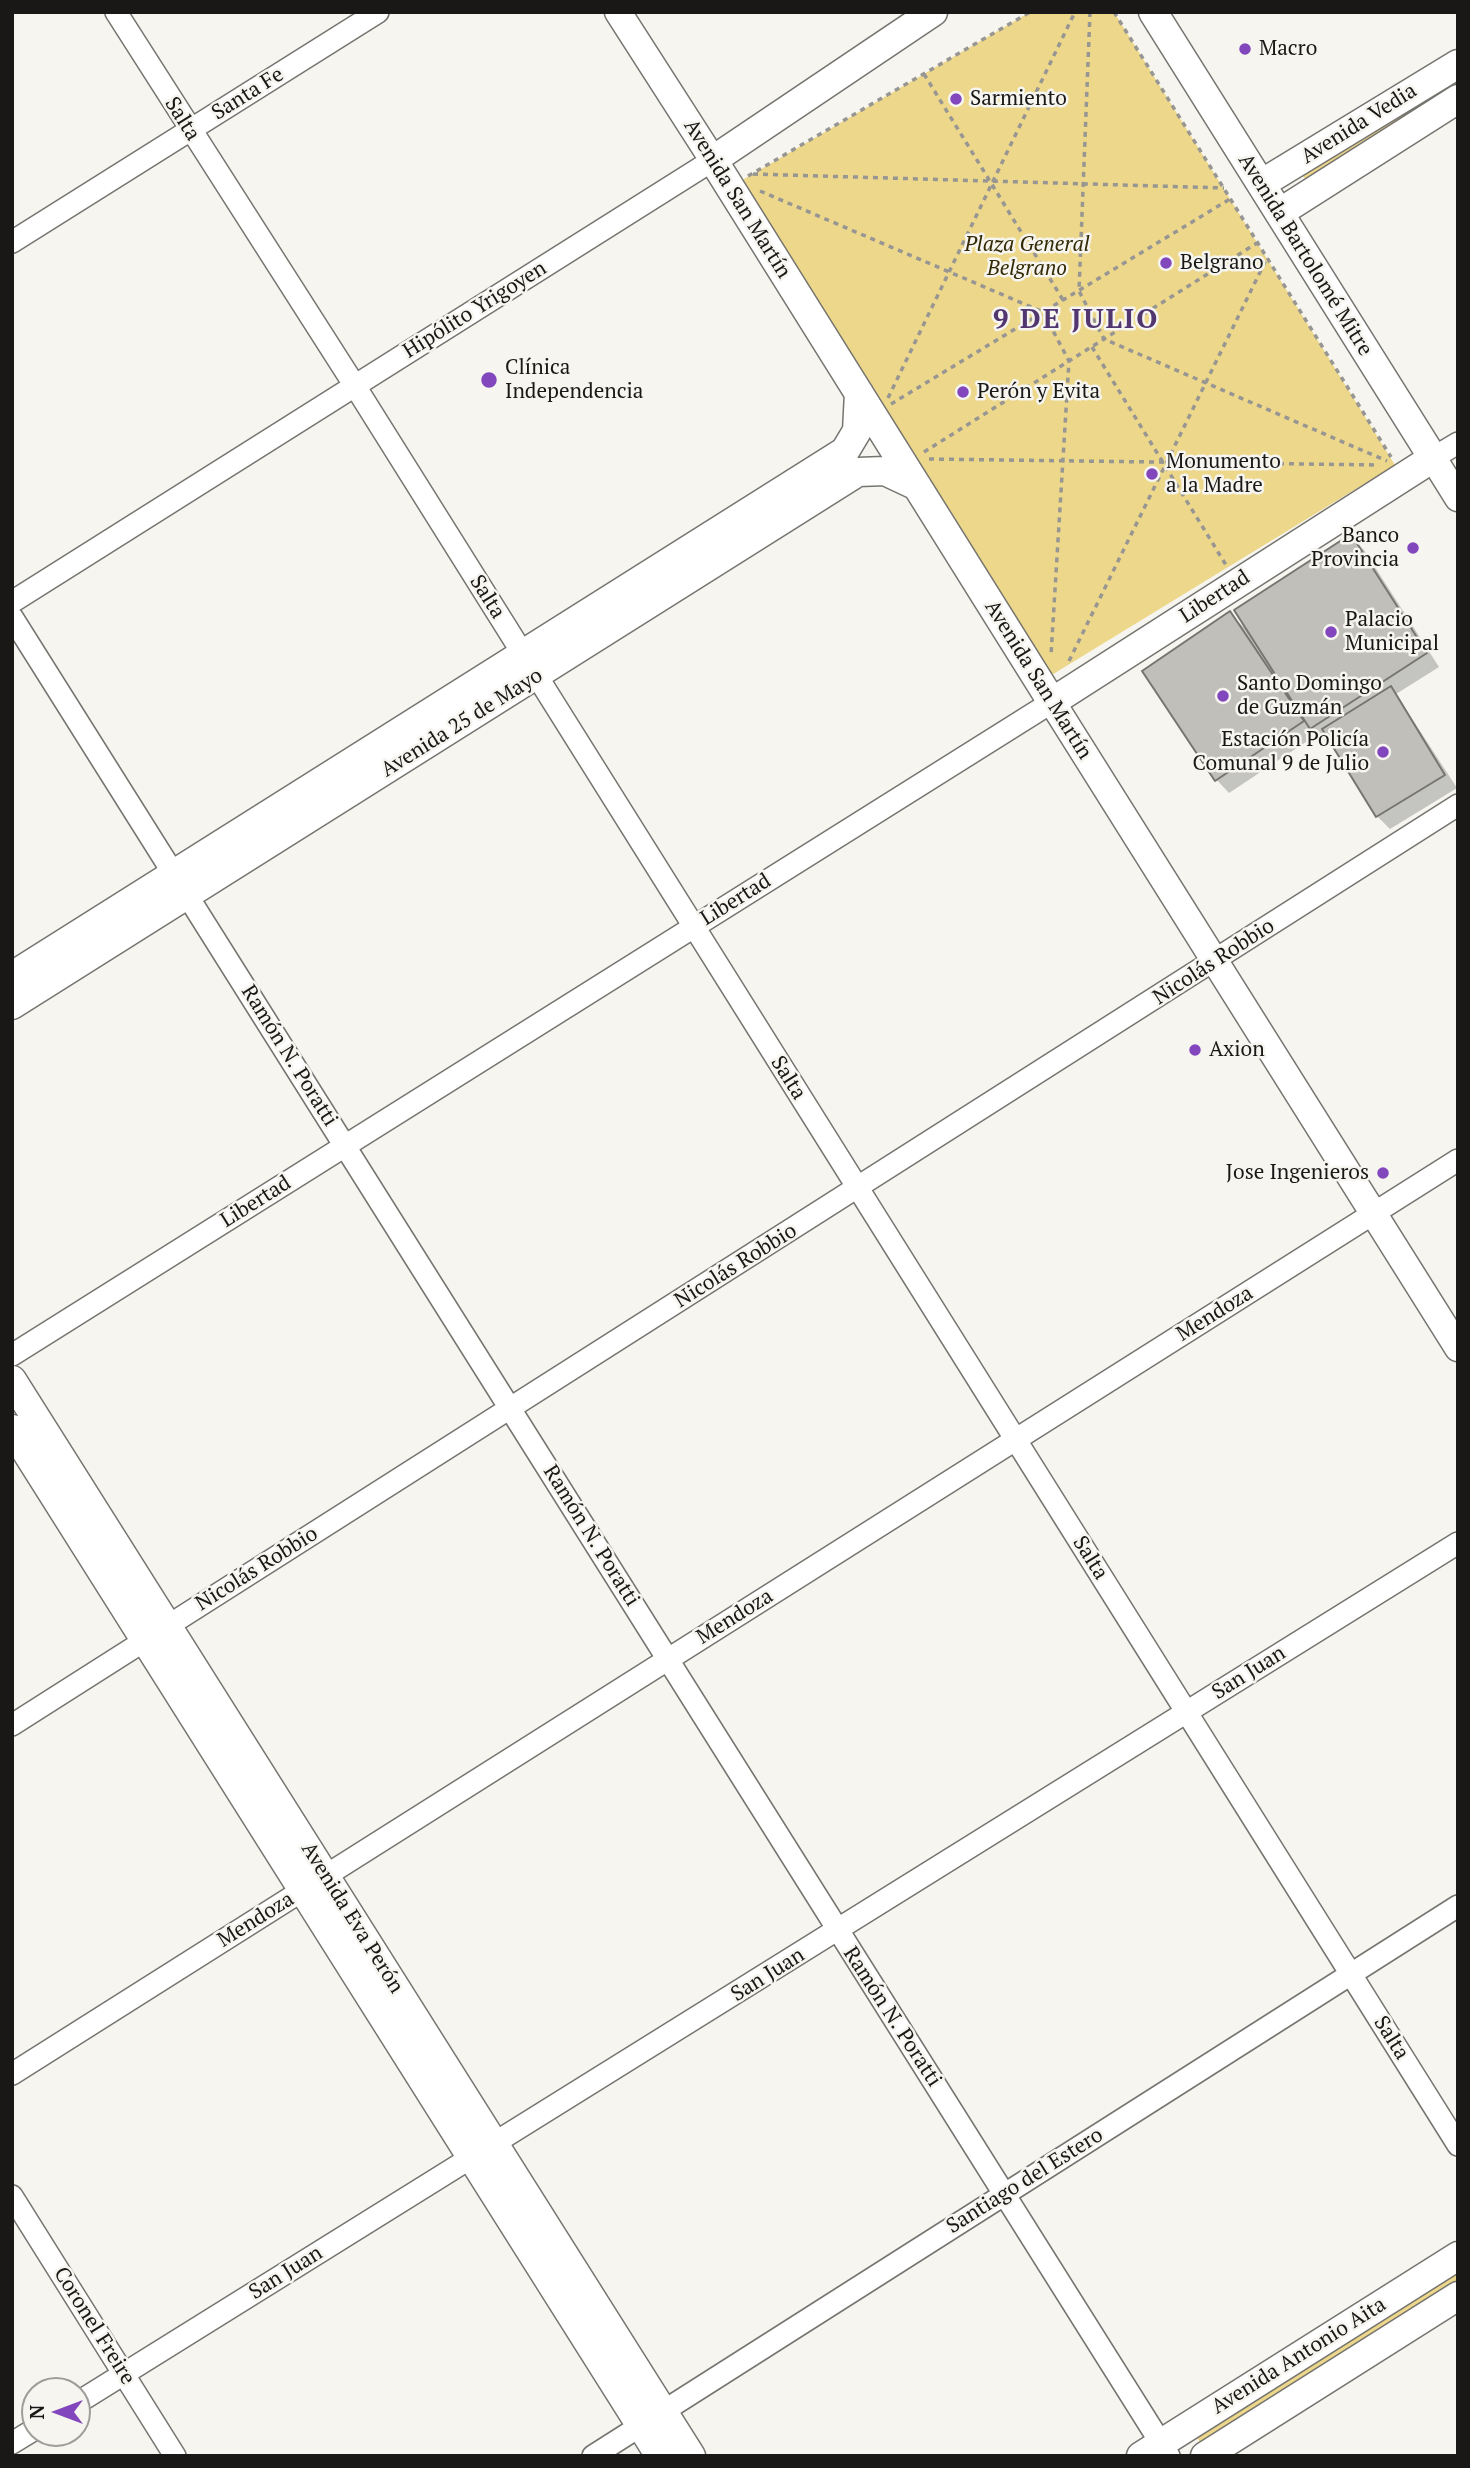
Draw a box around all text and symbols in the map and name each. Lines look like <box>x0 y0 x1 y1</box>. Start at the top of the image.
place label: Macro <box>1259 36 1317 62</box>
marker: Macro <box>1237 41 1253 57</box>
street label: Santa Fe <box>207 62 289 126</box>
street label: Avenida Vedia <box>1297 78 1421 170</box>
place label: Sarmiento <box>970 86 1067 112</box>
marker: Sarmiento <box>948 91 964 107</box>
street label: Salta <box>159 93 205 145</box>
street label: Avenida San Martín <box>678 115 796 283</box>
street label: Avenida Bartolomé Mitre <box>1232 149 1378 361</box>
park label: Plaza General Belgrano <box>965 232 1089 282</box>
place label: Belgrano <box>1180 250 1264 276</box>
marker: Belgrano <box>1158 255 1174 271</box>
street label: Hipólito Yrigoyen <box>399 256 551 364</box>
district label: 9 DE JULIO <box>994 303 1158 337</box>
place label: Clínica Independencia <box>505 355 643 405</box>
marker: Clínica Independencia <box>479 370 499 390</box>
place label: Perón y Evita <box>977 379 1100 405</box>
marker: Perón y Evita <box>955 384 971 400</box>
place label: Monumento a la Madre <box>1166 449 1281 499</box>
marker: Monumento a la Madre <box>1144 466 1160 482</box>
place label: Banco Provincia <box>1311 523 1399 573</box>
marker: Banco Provincia <box>1405 540 1421 556</box>
street label: Libertad <box>1175 565 1255 629</box>
street label: Salta <box>464 571 510 623</box>
street label: Avenida San Martín <box>979 596 1097 764</box>
place label: Palacio Municipal <box>1345 607 1439 657</box>
marker: Palacio Municipal <box>1323 624 1339 640</box>
street label: Avenida 25 de Mayo <box>377 663 547 783</box>
place label: Santo Domingo de Guzmán <box>1237 671 1382 721</box>
marker: Santo Domingo de Guzmán <box>1215 688 1231 704</box>
place label: Estación Policía Comunal 9 de Julio <box>1193 727 1369 777</box>
marker: Estación Policía Comunal 9 de Julio <box>1375 744 1391 760</box>
street label: Libertad <box>696 869 776 931</box>
street label: Nicolás Robbio <box>1149 914 1279 1010</box>
street label: Ramón N. Poratti <box>235 981 343 1131</box>
place label: Axion <box>1209 1037 1265 1063</box>
marker: Axion <box>1187 1042 1203 1058</box>
street label: Salta <box>765 1052 811 1104</box>
place label: Jose Ingenieros <box>1226 1160 1369 1186</box>
marker: Jose Ingenieros <box>1375 1165 1391 1181</box>
street label: Libertad <box>216 1171 296 1233</box>
street label: Nicolás Robbio <box>670 1218 802 1314</box>
street label: Mendoza <box>1172 1281 1258 1347</box>
street label: Ramón N. Poratti <box>537 1461 645 1611</box>
street label: Nicolás Robbio <box>191 1521 323 1617</box>
street label: Salta <box>1067 1532 1113 1584</box>
street label: Mendoza <box>692 1584 778 1650</box>
street label: San Juan <box>1208 1641 1290 1705</box>
street label: Avenida Eva Perón <box>295 1838 409 1998</box>
street label: Mendoza <box>213 1887 299 1953</box>
street label: Ramón N. Poratti <box>837 1942 947 2092</box>
street label: San Juan <box>727 1943 809 2007</box>
street label: Salta <box>1368 2012 1414 2064</box>
street label: Santiago del Estero <box>942 2123 1108 2239</box>
street label: San Juan <box>245 2241 327 2305</box>
street label: Coronel Freire <box>48 2263 140 2389</box>
street label: Avenida Antonio Aita <box>1207 2292 1391 2420</box>
north arrow <box>21 2377 91 2447</box>
text: N <box>24 2405 49 2419</box>

